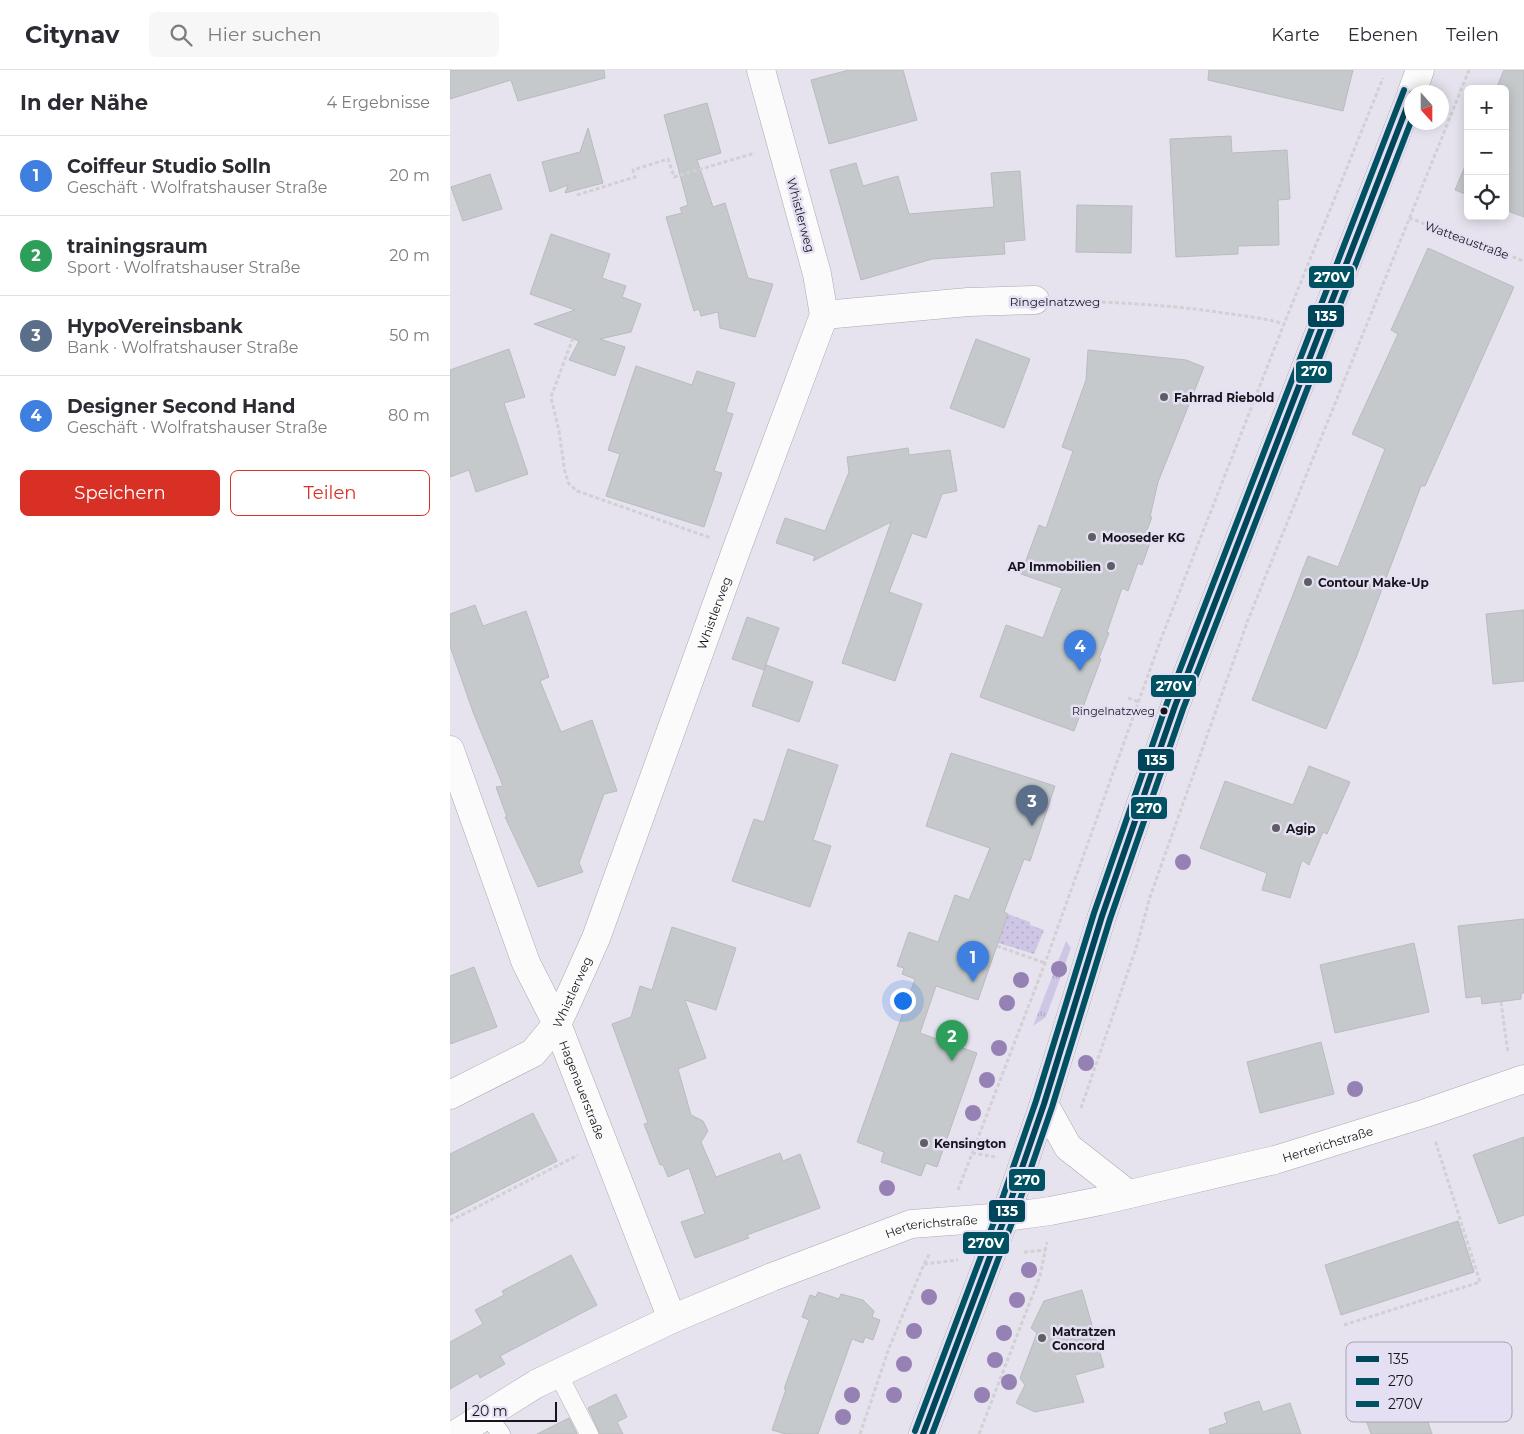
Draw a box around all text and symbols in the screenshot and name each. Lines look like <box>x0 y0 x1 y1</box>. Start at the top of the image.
search box <box>149 12 499 57</box>
text: Citynav <box>25 20 119 49</box>
icon: search <box>167 21 195 49</box>
text: Hier suchen <box>207 23 322 46</box>
text: Karte <box>1271 24 1320 46</box>
text: Ebenen <box>1348 24 1418 46</box>
text: Teilen <box>1446 24 1499 46</box>
north arrow <box>1404 85 1449 130</box>
map controls <box>1464 85 1509 220</box>
button: + <box>1464 85 1509 130</box>
text: In der Nähe <box>20 90 148 115</box>
text: 4 Ergebnisse <box>326 93 430 112</box>
button: − <box>1464 130 1509 175</box>
text: Coiffeur Studio Solln <box>67 155 271 178</box>
text: 1 <box>33 166 39 185</box>
text: 20 m <box>389 166 430 185</box>
button: locate <box>1464 175 1509 220</box>
street label: Whistlerweg <box>784 176 818 254</box>
text: Geschäft · Wolfratshauser Straße <box>67 178 327 197</box>
street label: Watteaustraße <box>1423 218 1511 262</box>
text: trainingsraum <box>67 235 208 258</box>
text: 2 <box>31 246 41 265</box>
text: 20 m <box>389 246 430 265</box>
text: Sport · Wolfratshauser Straße <box>67 258 300 277</box>
line badge: 270V <box>1308 265 1355 289</box>
text: 270V <box>1314 268 1351 286</box>
street label: Ringelnatzweg <box>1010 294 1100 309</box>
line badge: 135 <box>1307 304 1345 328</box>
text: 135 <box>1315 307 1337 325</box>
text: HypoVereinsbank <box>67 315 243 338</box>
text: 3 <box>31 326 41 345</box>
text: 50 m <box>389 326 430 345</box>
text: Bank · Wolfratshauser Straße <box>67 338 298 357</box>
line badge: 270 <box>1295 360 1333 384</box>
text: 270 <box>1301 362 1327 380</box>
place label: Fahrrad Riebold <box>1174 390 1274 405</box>
marker: Fahrrad Riebold <box>1158 391 1170 403</box>
text: Designer Second Hand <box>67 395 295 418</box>
text: 4 <box>30 406 42 425</box>
text: 80 m <box>388 406 430 425</box>
text: Geschäft · Wolfratshauser Straße <box>67 418 327 437</box>
button: Speichern <box>20 470 220 516</box>
button: Teilen <box>230 470 430 516</box>
place label: Mooseder KG <box>1102 530 1185 545</box>
marker: Mooseder KG <box>1086 531 1098 543</box>
place label: AP Immobilien <box>1007 559 1101 574</box>
marker: AP Immobilien <box>1105 560 1117 572</box>
street label: Whistlerweg <box>694 574 734 651</box>
place label: Contour Make-Up <box>1318 575 1429 590</box>
marker: Contour Make-Up <box>1302 576 1314 588</box>
pin: 4 <box>1064 630 1096 671</box>
line badge: 270V <box>1150 674 1197 698</box>
text: 270V <box>1156 677 1193 695</box>
place label: Ringelnatzweg <box>1072 704 1155 718</box>
marker: Ringelnatzweg <box>1159 706 1169 716</box>
line badge: 135 <box>1137 748 1175 772</box>
text: 135 <box>1145 751 1167 769</box>
pin: 3 <box>1016 785 1048 826</box>
line badge: 270 <box>1130 796 1168 820</box>
text: 270 <box>1136 799 1162 817</box>
place label: Agip <box>1285 821 1315 836</box>
marker: Agip <box>1270 822 1282 834</box>
pin: 1 <box>957 941 989 982</box>
street label: Whistlerweg <box>549 954 594 1030</box>
your location <box>890 988 916 1014</box>
pin: 2 <box>936 1020 968 1061</box>
street label: Hagenauerstraße <box>556 1038 609 1141</box>
street label: Herterichstraße <box>1280 1123 1375 1165</box>
place label: Kensington <box>934 1136 1006 1151</box>
marker: Kensington <box>918 1137 930 1149</box>
line badge: 270 <box>1008 1168 1046 1192</box>
text: 270 <box>1014 1171 1040 1189</box>
line badge: 135 <box>988 1199 1026 1223</box>
text: 135 <box>996 1202 1018 1220</box>
street label: Herterichstraße <box>883 1212 978 1241</box>
line badge: 270V <box>962 1231 1010 1255</box>
text: 270V <box>968 1234 1005 1252</box>
place label: Matratzen Concord <box>1052 1324 1116 1353</box>
marker: Matratzen Concord <box>1036 1332 1048 1344</box>
legend <box>1346 1342 1512 1422</box>
text: 135 <box>1388 1350 1409 1368</box>
text: 270 <box>1388 1372 1413 1390</box>
text: 270V <box>1388 1395 1423 1413</box>
scale bar <box>465 1399 558 1422</box>
text: 20 m <box>472 1402 508 1420</box>

